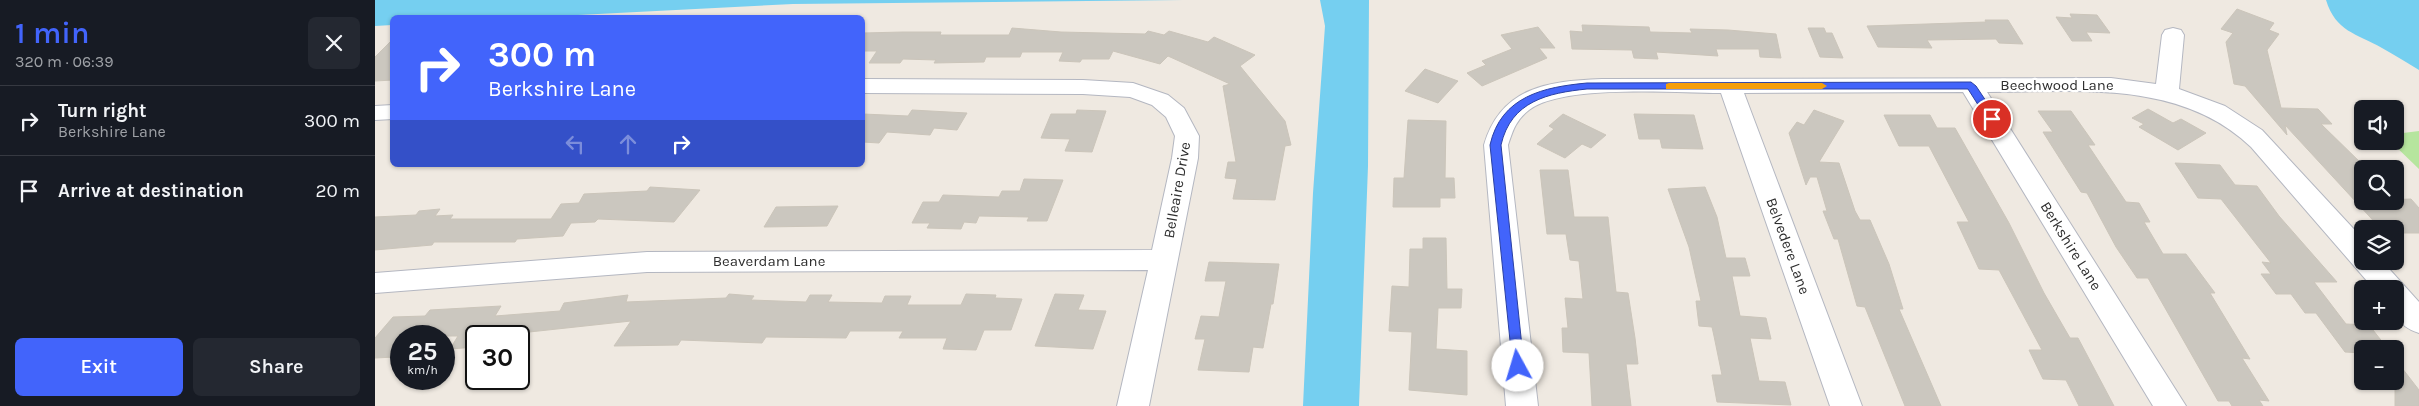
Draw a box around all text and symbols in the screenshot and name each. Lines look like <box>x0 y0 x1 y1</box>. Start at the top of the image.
text: 1 min <box>15 15 89 51</box>
button: close <box>308 17 360 69</box>
text: 300 m <box>488 34 596 75</box>
icon: right <box>405 35 470 100</box>
text: 320 m · 06:39 <box>15 52 114 71</box>
text: Berkshire Lane <box>488 76 636 102</box>
street label: Beechwood Lane <box>2000 76 2114 94</box>
pin <box>1971 98 2013 140</box>
text: Turn right <box>58 100 147 122</box>
map controls <box>2354 100 2404 390</box>
button: sound <box>2354 100 2404 150</box>
icon: arrive <box>1978 105 2006 133</box>
icon: right <box>15 107 43 135</box>
text: 300 m <box>304 110 360 132</box>
text: Berkshire Lane <box>58 122 166 141</box>
icon: left <box>561 130 589 158</box>
icon: ahead <box>614 130 642 158</box>
icon: right <box>667 130 695 158</box>
street label: Belleaire Drive <box>1160 140 1194 240</box>
button: search <box>2354 160 2404 210</box>
icon: arrive <box>15 177 43 205</box>
text: Arrive at destination <box>58 180 244 202</box>
text: 20 m <box>315 180 360 202</box>
street label: Belvedere Lane <box>1762 195 1814 297</box>
street label: Berkshire Lane <box>2037 198 2105 294</box>
button: layers <box>2354 220 2404 270</box>
street label: Beaverdam Lane <box>713 252 825 270</box>
button: + <box>2354 280 2404 330</box>
speed limit sign: 30 <box>465 325 530 390</box>
text: 25 <box>408 337 437 366</box>
button: Exit <box>15 338 183 396</box>
button: Share <box>193 338 360 396</box>
position arrow <box>1491 339 1543 391</box>
button: − <box>2354 340 2404 390</box>
text: km/h <box>407 363 438 377</box>

